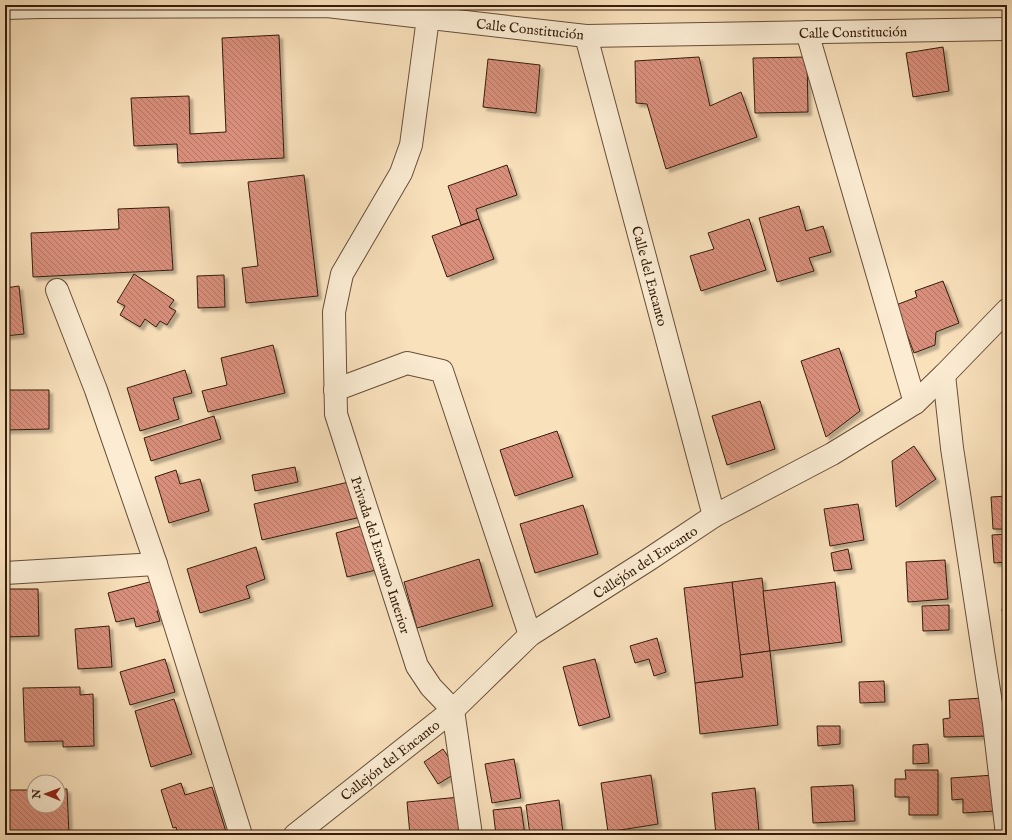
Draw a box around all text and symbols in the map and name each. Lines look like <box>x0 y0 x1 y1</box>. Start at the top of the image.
street label: Calle Constitución <box>475 15 585 45</box>
street label: Calle Constitución <box>799 23 908 43</box>
street label: Calle del Encanto <box>627 224 671 329</box>
street label: Privada del Encanto Interior <box>346 474 414 636</box>
street label: Callejón del Encanto <box>590 522 702 603</box>
street label: Callejón del Encanto <box>337 716 444 805</box>
north arrow <box>26 774 66 814</box>
text: N <box>30 788 44 800</box>

